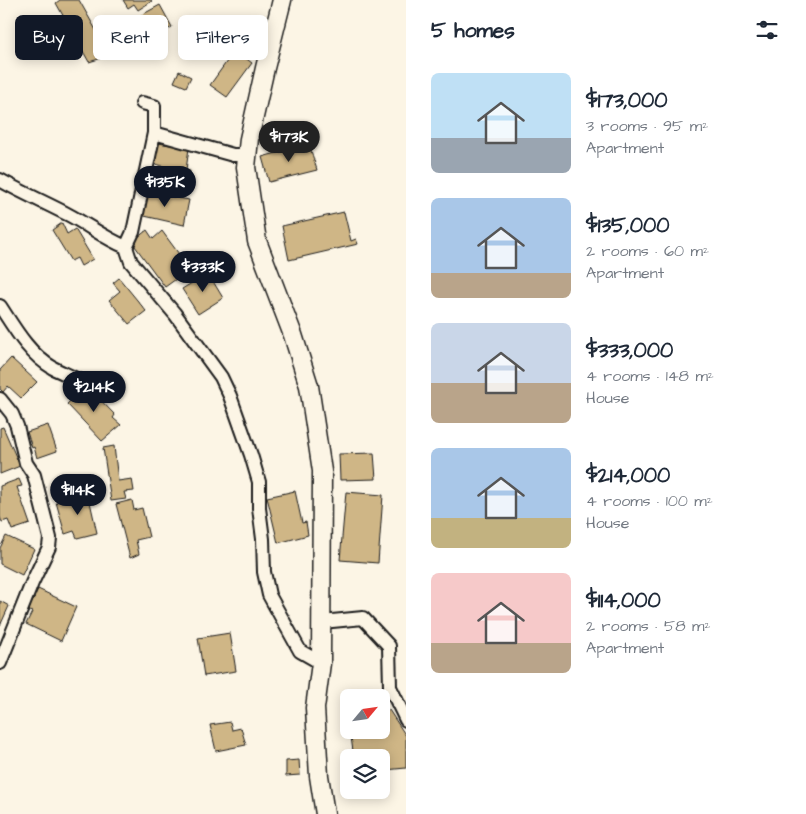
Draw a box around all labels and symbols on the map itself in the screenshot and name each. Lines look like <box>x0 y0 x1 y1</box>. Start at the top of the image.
pin: $173K <box>254 120 324 163</box>
pin: $135K <box>130 166 200 208</box>
pin: $333K <box>168 250 238 293</box>
pin: $214K <box>59 370 129 413</box>
pin: $114K <box>43 474 113 516</box>
north arrow <box>340 689 390 739</box>

